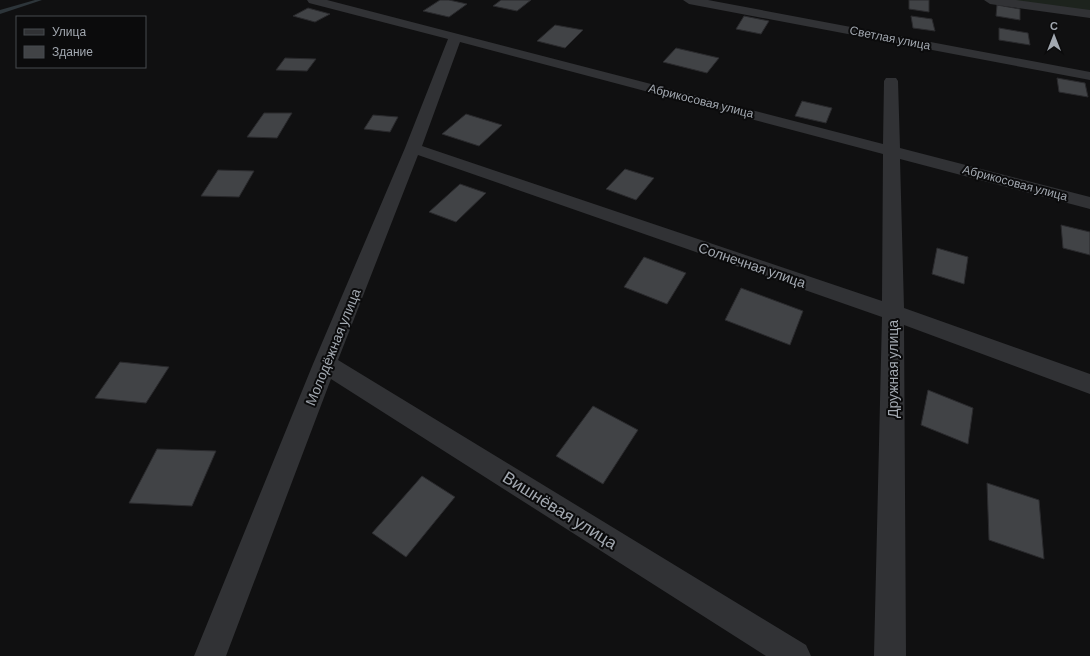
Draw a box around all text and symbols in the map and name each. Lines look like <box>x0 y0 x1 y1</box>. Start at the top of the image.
legend <box>16 16 146 68</box>
north arrow <box>1034 16 1074 56</box>
text: С <box>1050 19 1058 32</box>
street label: Светлая улица <box>848 22 932 53</box>
text: Улица <box>52 24 86 39</box>
text: Здание <box>52 44 93 59</box>
street label: Абрикосовая улица <box>647 80 756 121</box>
street label: Абрикосовая улица <box>961 161 1070 204</box>
street label: Солнечная улица <box>696 238 808 291</box>
street label: Молодёжная улица <box>301 286 364 408</box>
street label: Дружная улица <box>884 320 901 418</box>
street label: Вишнёвая улица <box>500 466 622 553</box>

